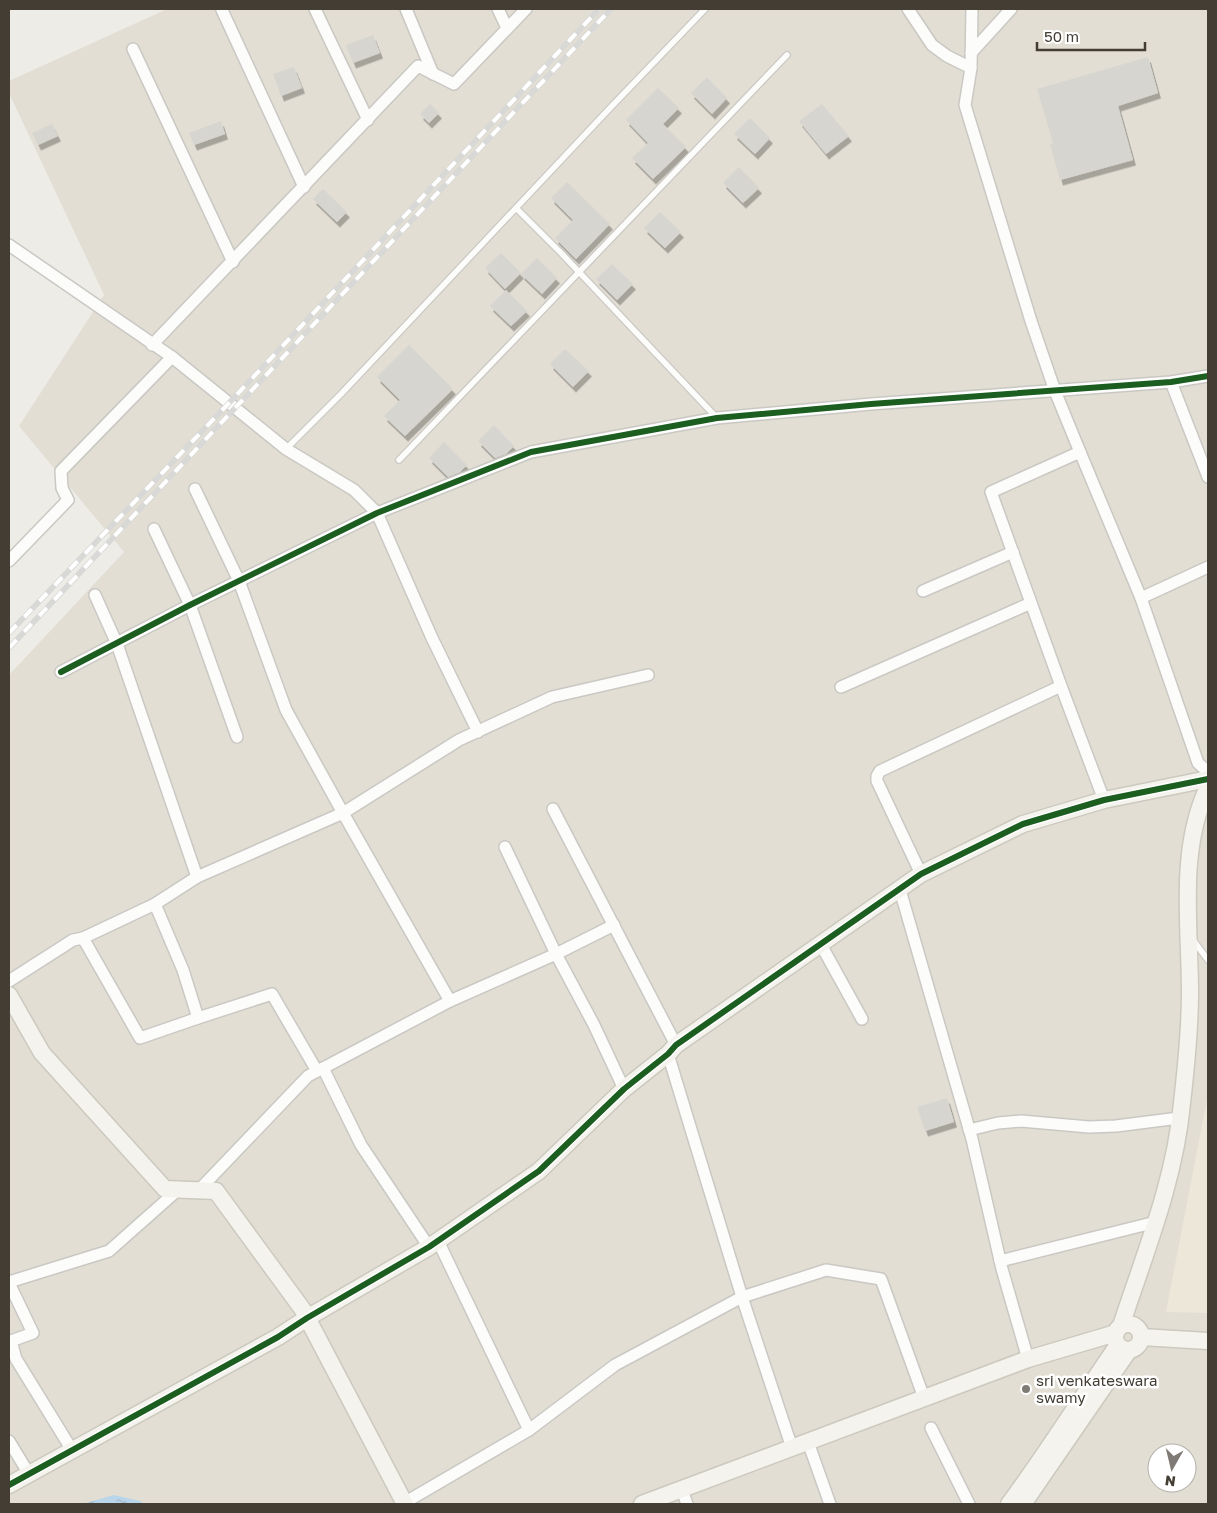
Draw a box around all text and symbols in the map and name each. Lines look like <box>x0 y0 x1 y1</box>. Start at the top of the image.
scale bar <box>1037 20 1144 52</box>
text: 50 m <box>1044 27 1079 45</box>
place label: sri venkateswara swamy <box>1036 1371 1157 1406</box>
marker: sri venkateswara swamy <box>1020 1383 1032 1395</box>
north arrow <box>1147 1443 1197 1493</box>
text: N <box>1164 1472 1177 1491</box>

